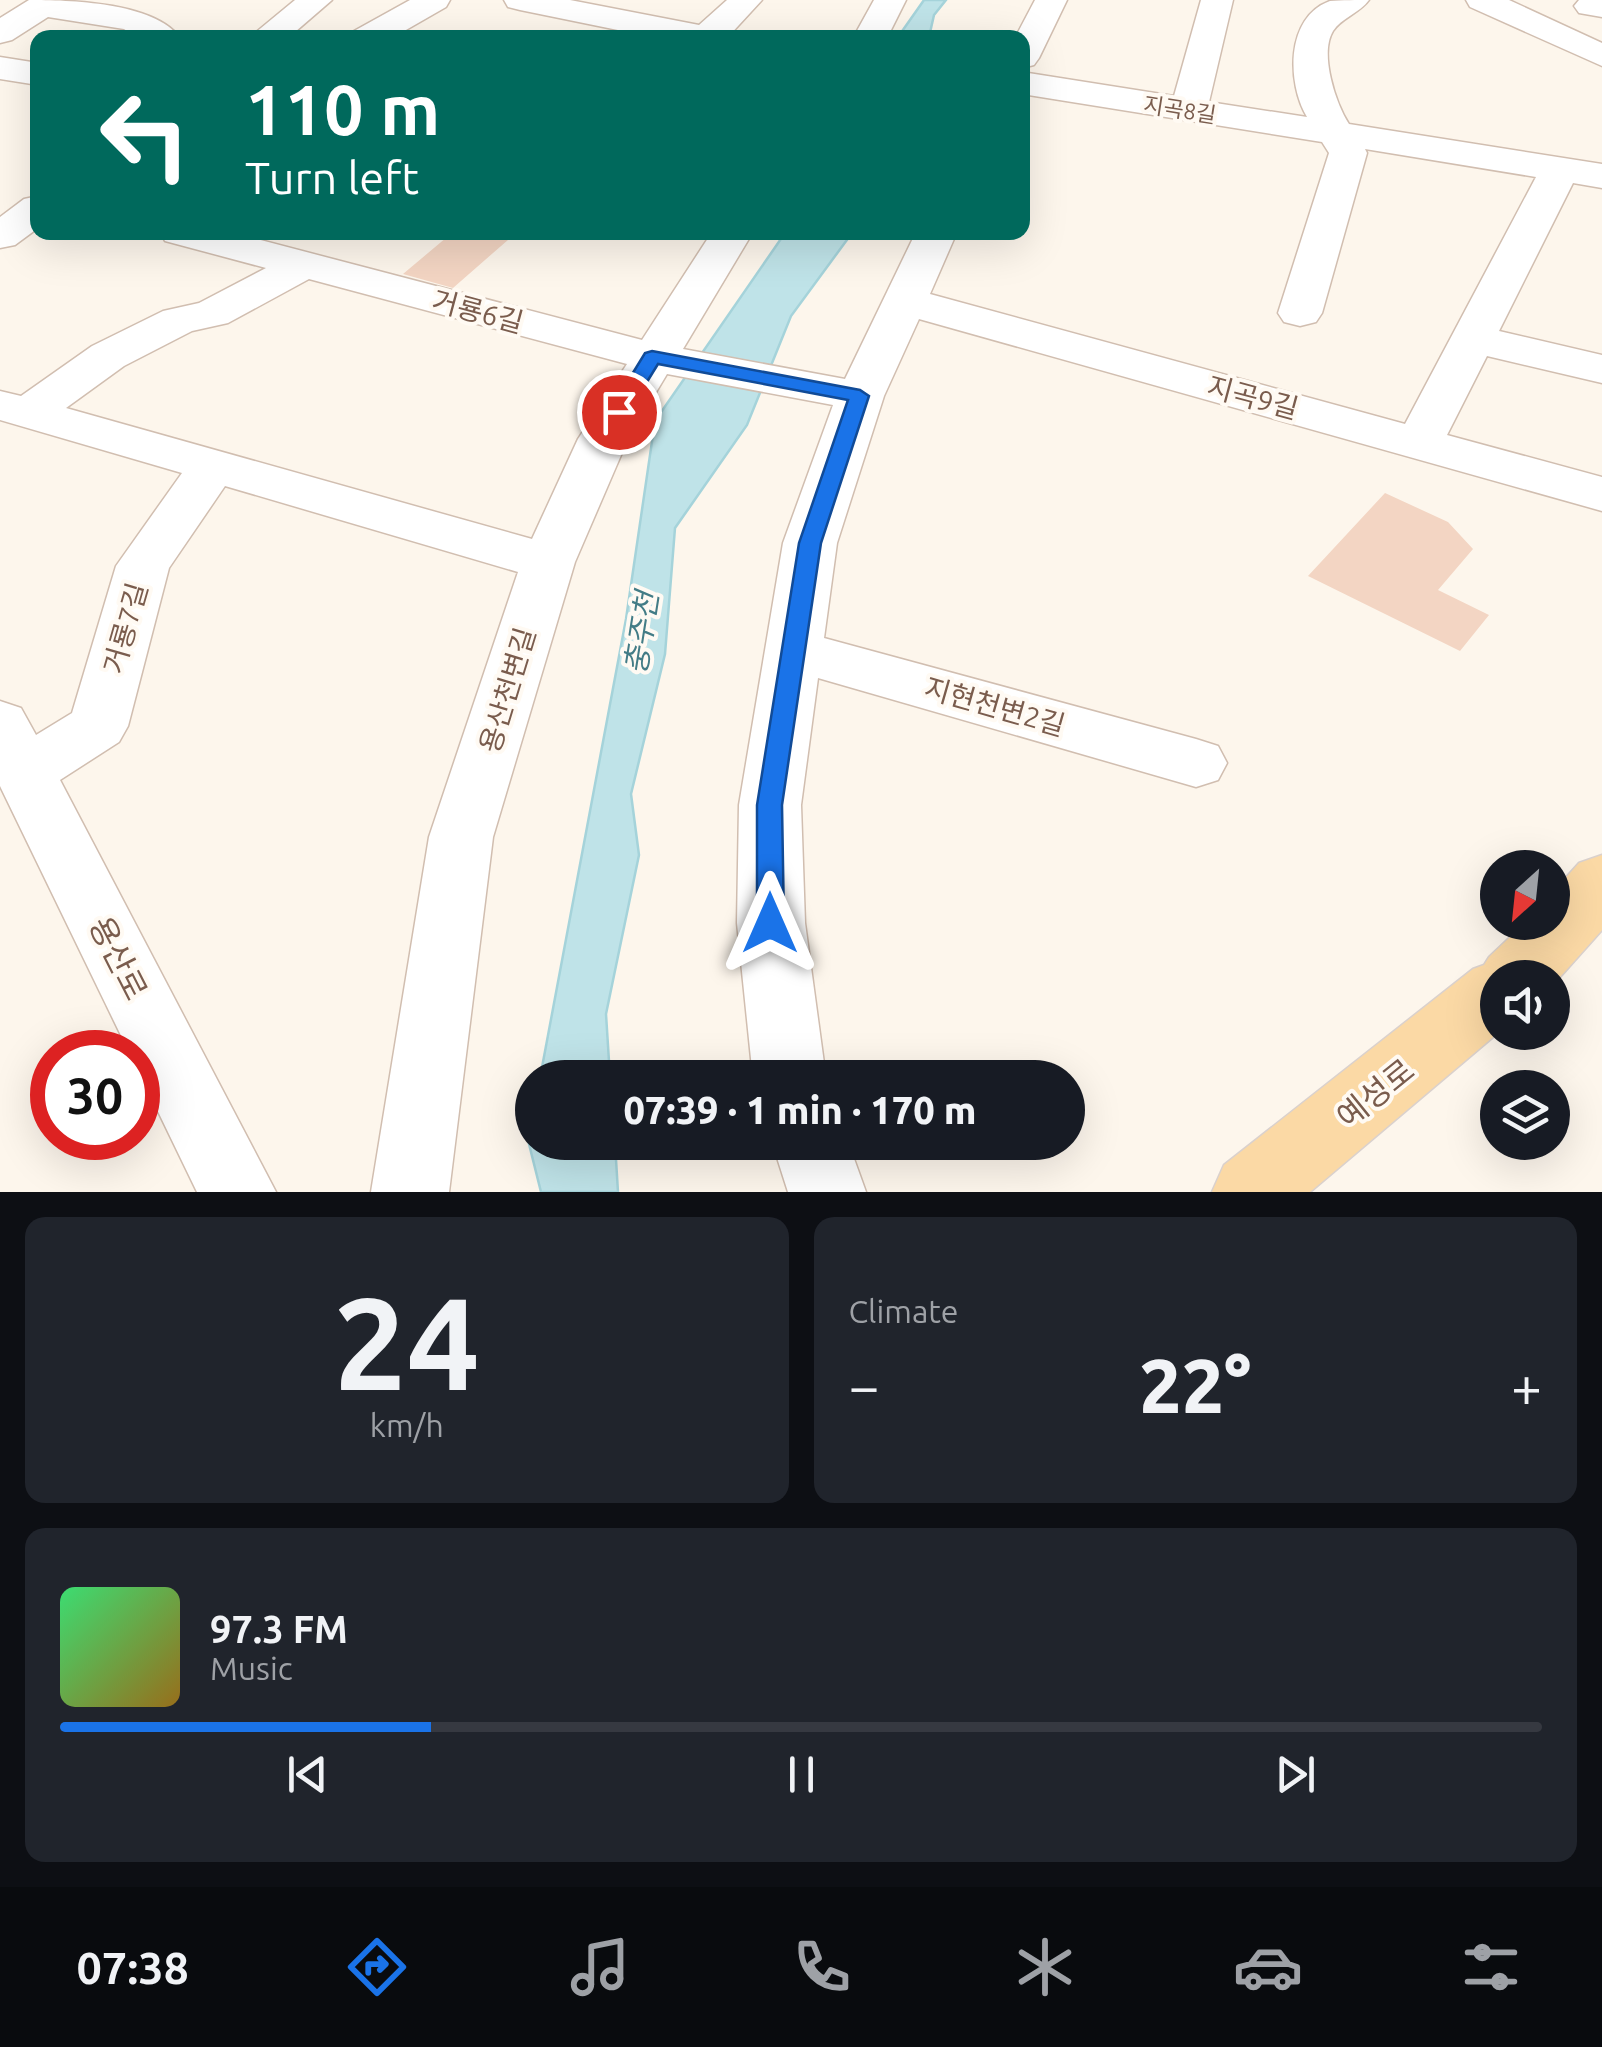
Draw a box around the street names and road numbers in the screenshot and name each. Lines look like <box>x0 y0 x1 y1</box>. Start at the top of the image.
street label: 지곡8길 <box>1142 91 1218 127</box>
street label: 거룡6길 <box>429 284 527 338</box>
street label: 지곡9길 <box>1204 370 1302 424</box>
street label: 거룡7길 <box>97 579 153 677</box>
street label: 용산천변길 <box>473 624 541 756</box>
street label: 지현천변2길 <box>921 671 1069 741</box>
street label: 용산로 <box>83 910 155 1006</box>
street label: 예성로 <box>1329 1051 1421 1135</box>

